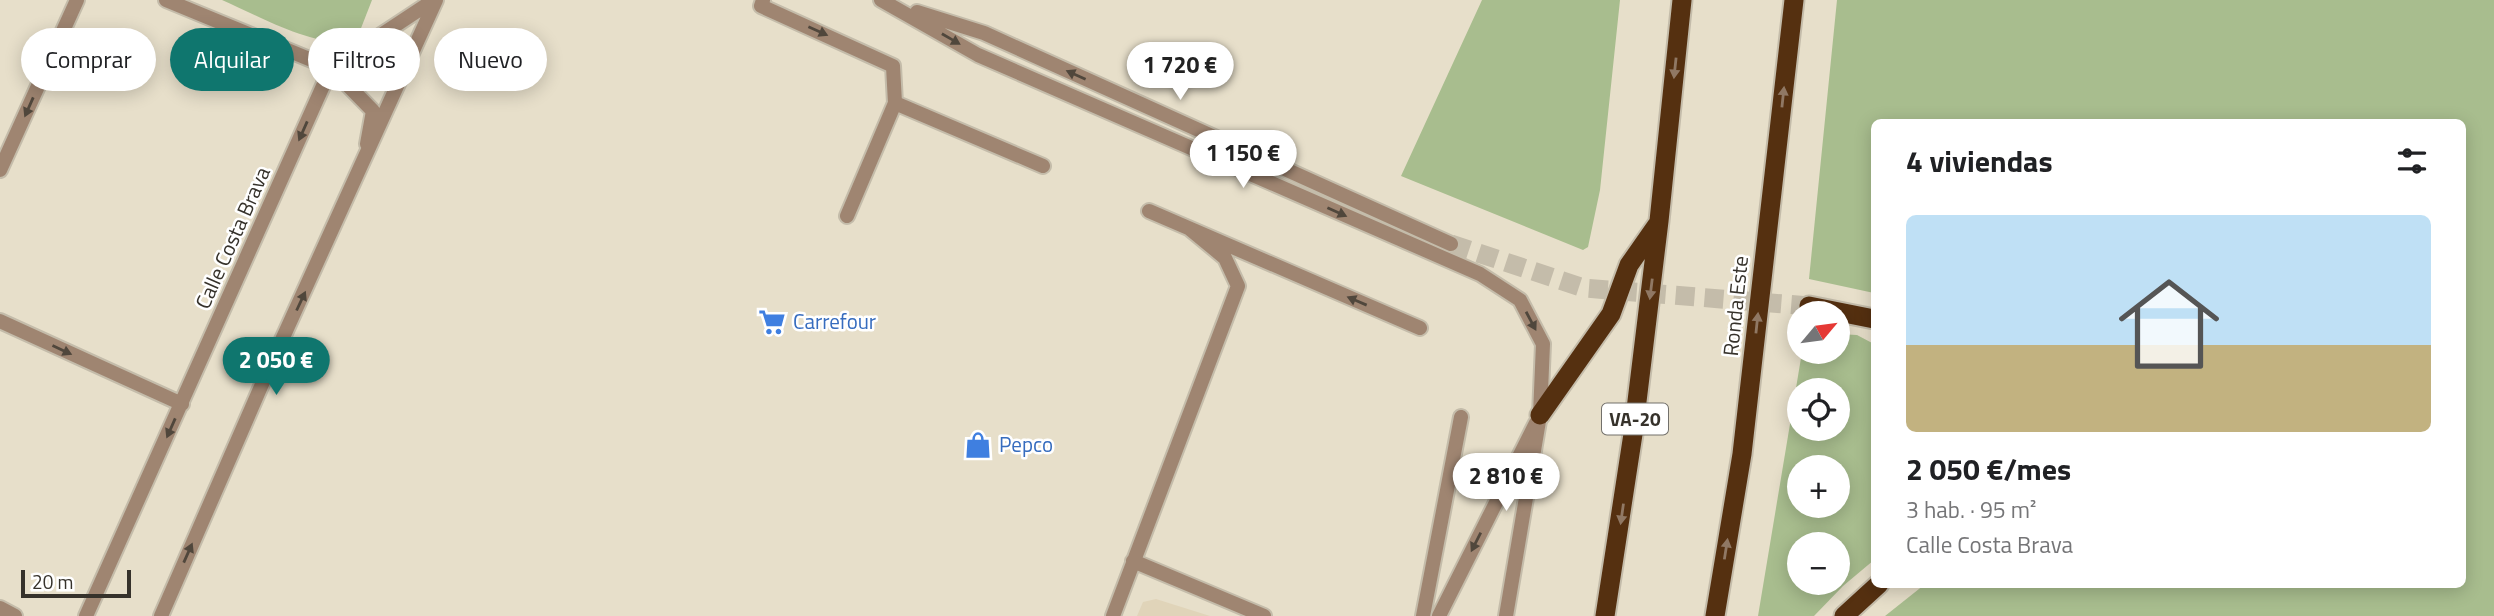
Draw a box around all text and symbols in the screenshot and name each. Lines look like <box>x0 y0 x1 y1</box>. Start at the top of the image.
one-way arrow <box>808 26 828 37</box>
chip: Comprar <box>21 28 156 91</box>
chip: Alquilar <box>170 28 294 91</box>
chip: Filtros <box>308 28 420 91</box>
chip: Nuevo <box>434 28 547 91</box>
one-way arrow <box>941 33 960 45</box>
pin: 1 720 € <box>1115 42 1245 102</box>
text: 1 720 € <box>1143 47 1217 82</box>
one-way arrow <box>1669 57 1680 79</box>
one-way arrow <box>1066 69 1086 81</box>
one-way arrow <box>1777 86 1788 108</box>
one-way arrow <box>23 97 35 117</box>
one-way arrow <box>297 121 309 141</box>
pin: 1 150 € <box>1178 130 1308 190</box>
text: 1 150 € <box>1206 135 1280 170</box>
text: 4 viviendas <box>1906 138 2053 184</box>
icon: filters <box>2393 142 2431 180</box>
street label: Calle Costa Brava <box>186 161 278 314</box>
one-way arrow <box>1327 206 1347 218</box>
street label: Ronda Este <box>1714 254 1756 358</box>
icon: home <box>2106 261 2232 387</box>
one-way arrow <box>1646 278 1657 300</box>
one-way arrow <box>295 291 306 311</box>
one-way arrow <box>1346 295 1367 306</box>
north arrow <box>1787 301 1850 364</box>
map controls <box>1787 301 1850 595</box>
place label: Carrefour <box>793 305 876 337</box>
supermarket icon: Carrefour <box>757 307 787 337</box>
one-way arrow <box>1525 311 1537 331</box>
one-way arrow <box>1752 312 1763 334</box>
pin: 2 050 € <box>211 338 341 397</box>
text: 2 050 € <box>239 342 313 377</box>
one-way arrow <box>52 344 72 355</box>
button: locate <box>1787 378 1850 441</box>
road number: VA-20 <box>1602 404 1668 434</box>
one-way arrow <box>165 418 177 438</box>
place label: Pepco <box>999 428 1053 460</box>
shop icon: Pepco <box>963 430 993 460</box>
text: 2 050 €/mes <box>1906 446 2071 492</box>
pin: 2 810 € <box>1441 454 1571 513</box>
button: + <box>1787 455 1850 518</box>
text: 2 810 € <box>1469 458 1543 493</box>
text: 3 hab. · 95 m² <box>1906 492 2036 527</box>
one-way arrow <box>1616 503 1627 525</box>
text: Calle Costa Brava <box>1906 527 2073 562</box>
one-way arrow <box>1471 532 1482 552</box>
button: − <box>1787 532 1850 595</box>
one-way arrow <box>1721 538 1732 560</box>
one-way arrow <box>183 543 194 564</box>
scale bar <box>21 567 131 599</box>
text: 20 m <box>32 567 73 596</box>

